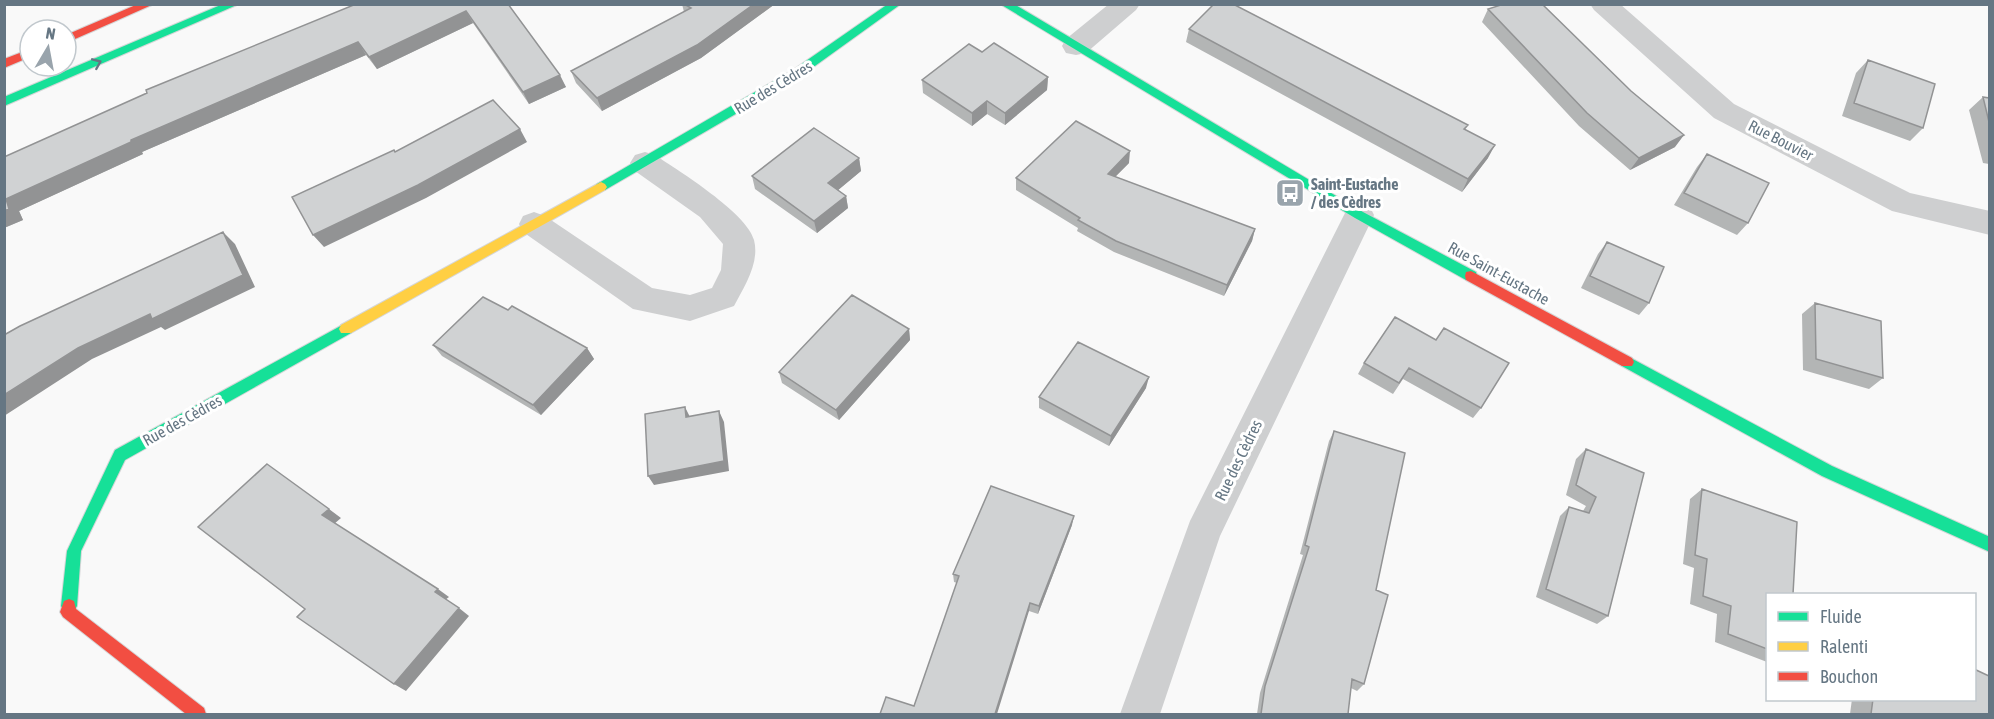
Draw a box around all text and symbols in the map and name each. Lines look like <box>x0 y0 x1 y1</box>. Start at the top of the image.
north arrow <box>18 18 78 78</box>
text: N <box>44 24 57 43</box>
street label: Rue des Cèdres <box>731 57 815 117</box>
one-way arrow <box>91 58 102 70</box>
street label: Rue Bouvier <box>1746 116 1817 164</box>
place label: Saint-Eustache / des Cèdres <box>1311 175 1398 211</box>
bus stop icon: Saint-Eustache / des Cèdres <box>1274 177 1306 209</box>
street label: Rue Saint-Eustache <box>1445 238 1553 308</box>
street label: Rue des Cèdres <box>139 391 225 449</box>
street label: Rue des Cèdres <box>1211 416 1265 503</box>
legend <box>1766 593 1976 701</box>
text: Fluide <box>1820 606 1862 627</box>
text: Ralenti <box>1820 636 1868 657</box>
text: Bouchon <box>1820 666 1878 687</box>

